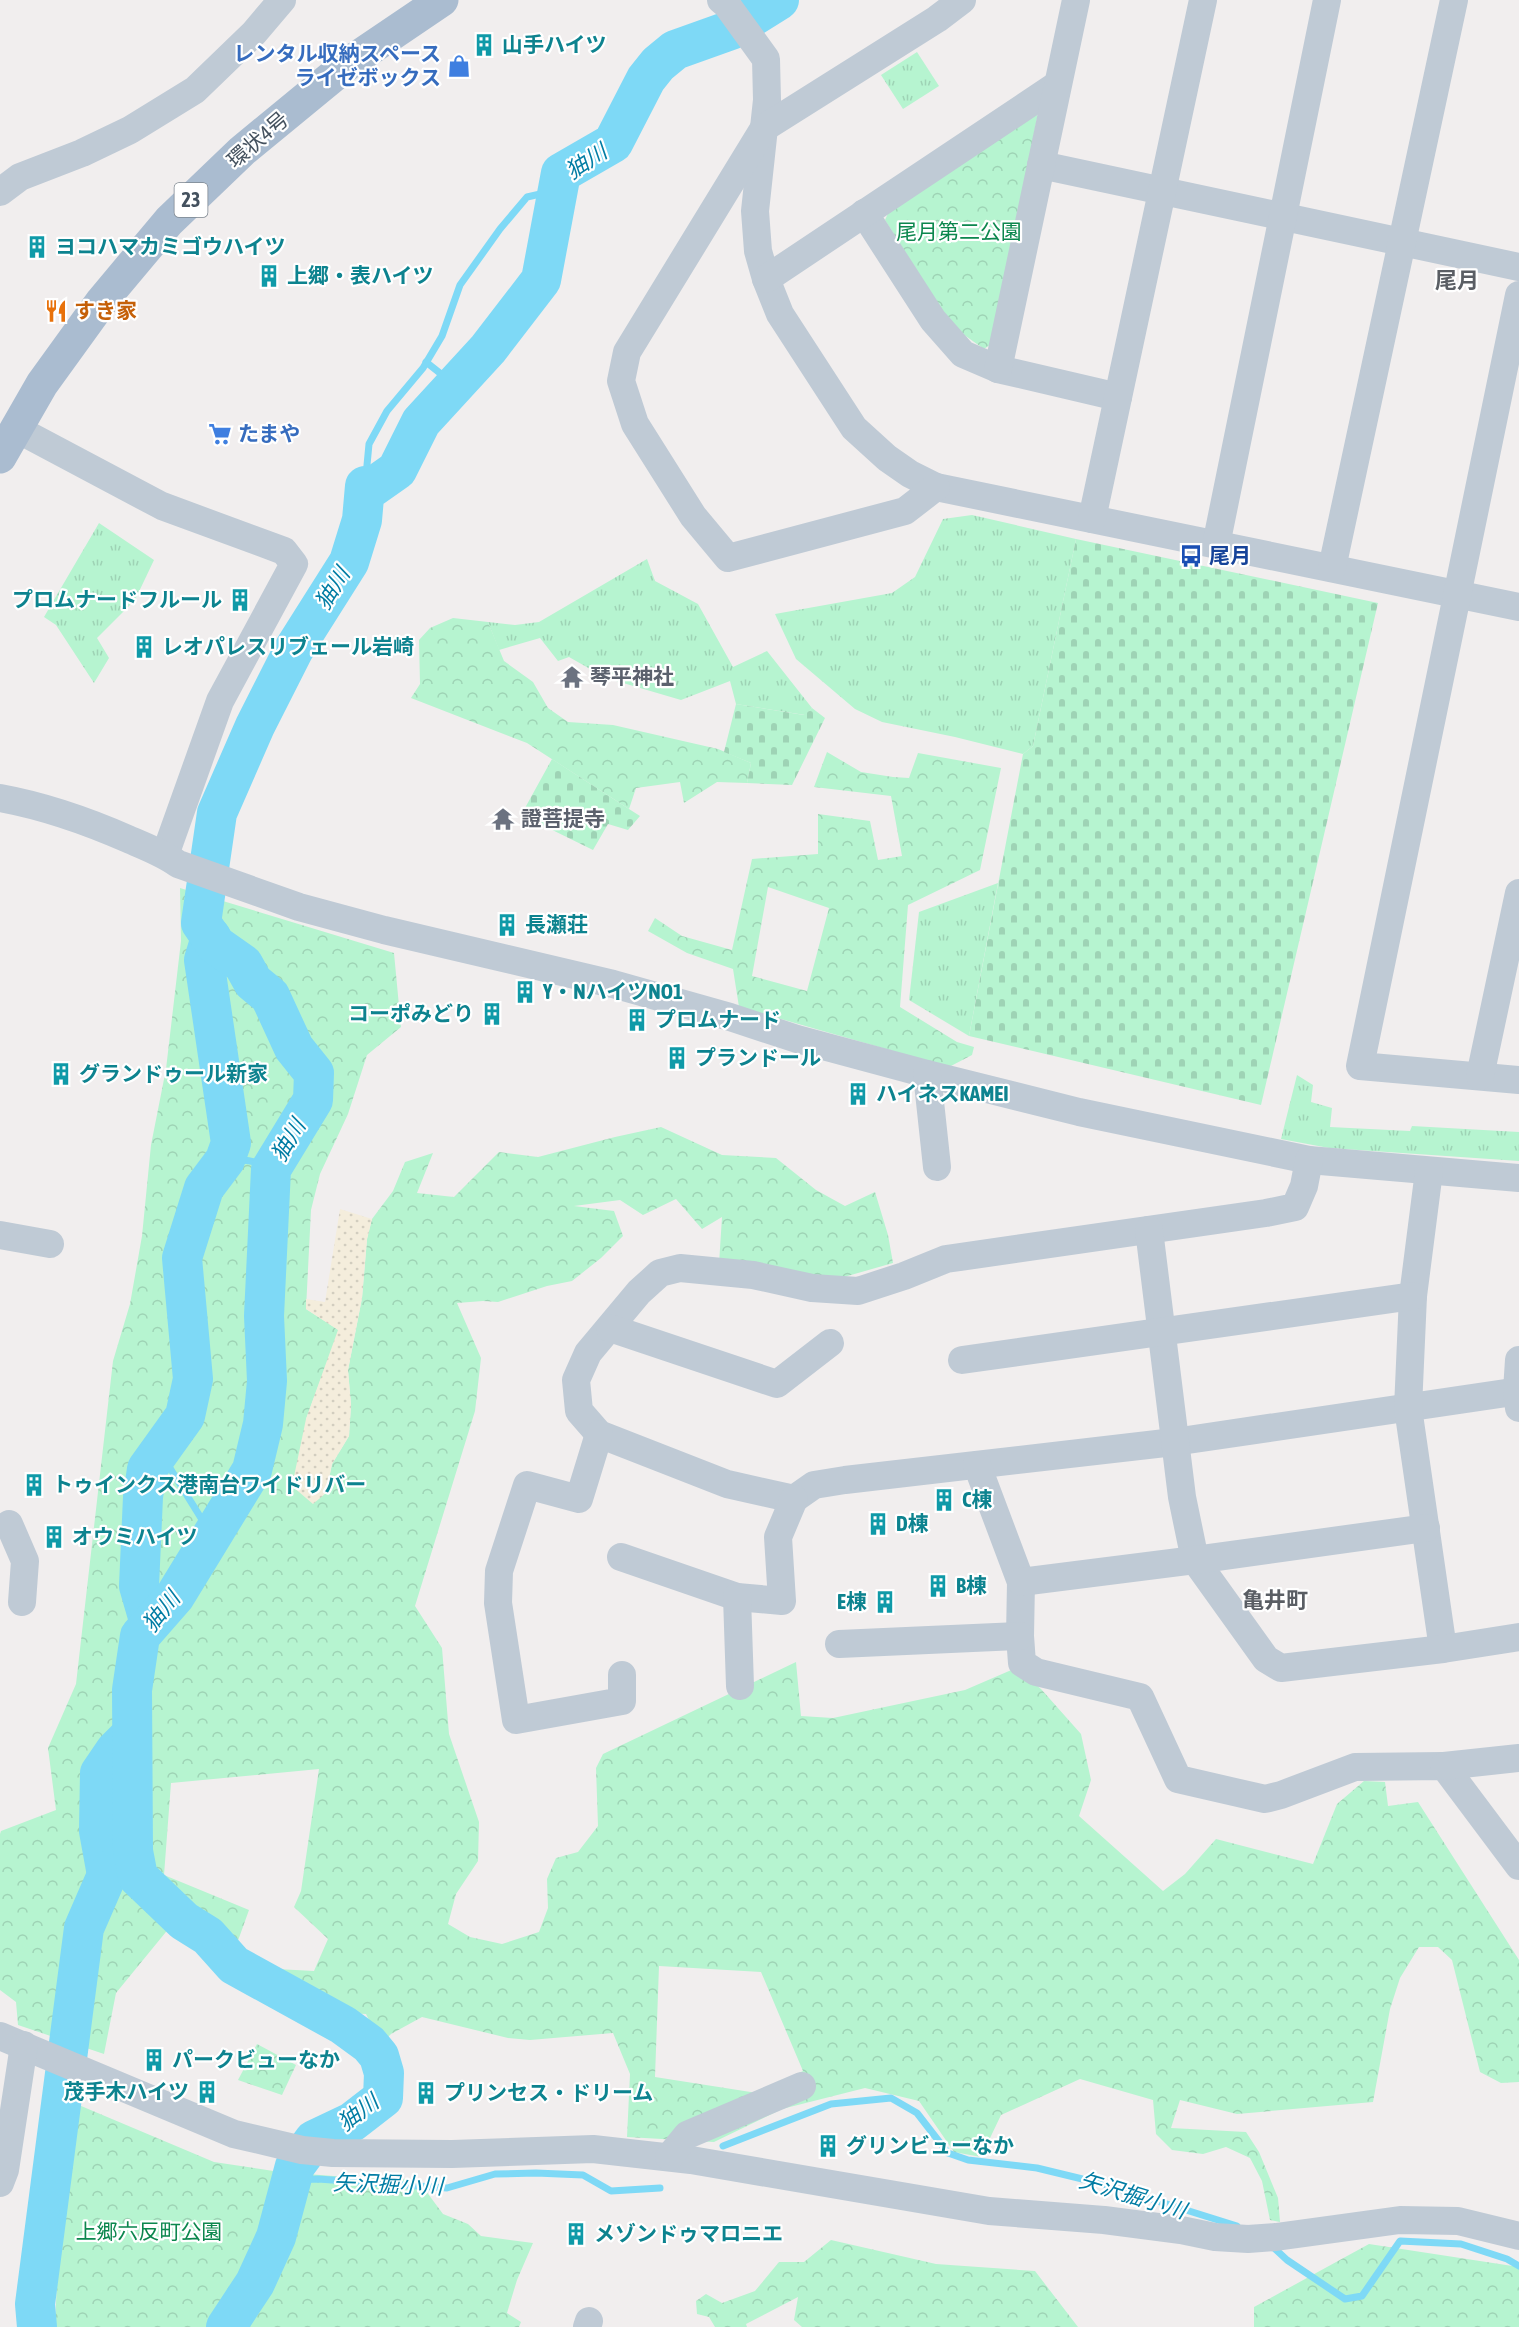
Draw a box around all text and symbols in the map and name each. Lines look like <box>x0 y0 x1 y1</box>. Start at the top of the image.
building icon: 山手ハイツ <box>471 32 497 58</box>
place label: 山手ハイツ <box>502 32 607 56</box>
place label: レンタル収納スペース ライゼボックス <box>234 41 441 89</box>
shop icon: レンタル収納スペース ライゼボックス <box>446 53 472 79</box>
street label: 環状4号 <box>222 106 293 172</box>
water label: 㹨川 <box>560 137 613 184</box>
road number: 23 <box>174 183 207 217</box>
park label: 尾月第二公園 <box>896 219 1022 243</box>
building icon: ヨコハマカミゴウハイツ <box>24 234 50 260</box>
place label: ヨコハマカミゴウハイツ <box>55 234 286 258</box>
building icon: 上郷・表ハイツ <box>256 263 282 289</box>
place label: 上郷・表ハイツ <box>287 263 434 287</box>
district label: 尾月 <box>1435 267 1479 293</box>
restaurant icon: すき家 <box>43 298 69 324</box>
place label: すき家 <box>74 298 137 322</box>
supermarket icon: たまや <box>207 421 233 447</box>
place label: たまや <box>238 421 300 445</box>
bus stop icon: 尾月 <box>1178 543 1204 569</box>
place label: 尾月 <box>1209 543 1251 567</box>
water label: 㹨川 <box>309 561 356 614</box>
place label: プロムナードフルール <box>12 587 222 611</box>
building icon: プロムナードフルール <box>227 587 253 613</box>
building icon: レオパレスリブェール岩崎 <box>131 634 157 660</box>
place label: レオパレスリブェール岩崎 <box>162 634 414 658</box>
temple icon: 琴平神社 <box>559 664 585 690</box>
place label: 琴平神社 <box>590 664 674 688</box>
temple icon: 證菩提寺 <box>490 806 516 832</box>
place label: 證菩提寺 <box>521 806 605 830</box>
building icon: 長瀬荘 <box>494 912 520 938</box>
place label: 長瀬荘 <box>525 912 588 936</box>
building icon: Y・NハイツNO1 <box>512 979 538 1005</box>
place label: Y・NハイツNO1 <box>542 979 683 1003</box>
place label: コーポみどり <box>348 1001 474 1025</box>
building icon: コーポみどり <box>479 1001 505 1027</box>
building icon: プロムナード <box>624 1007 650 1033</box>
place label: プロムナード <box>655 1007 781 1031</box>
building icon: プランドール <box>664 1045 690 1071</box>
place label: プランドール <box>695 1045 821 1069</box>
building icon: グランドゥール新家 <box>48 1061 74 1087</box>
place label: グランドゥール新家 <box>79 1061 268 1085</box>
building icon: ハイネスKAMEI <box>845 1081 871 1107</box>
place label: ハイネスKAMEI <box>876 1081 1009 1105</box>
water label: 㹨川 <box>266 1113 312 1166</box>
building icon: トゥインクス港南台ワイドリバー <box>21 1472 47 1498</box>
place label: トゥインクス港南台ワイドリバー <box>52 1472 366 1496</box>
building icon: C棟 <box>931 1487 957 1513</box>
place label: C棟 <box>962 1487 992 1511</box>
building icon: D棟 <box>865 1511 891 1537</box>
place label: D棟 <box>896 1511 929 1535</box>
building icon: オウミハイツ <box>41 1524 67 1550</box>
place label: オウミハイツ <box>72 1524 198 1548</box>
building icon: B棟 <box>925 1573 951 1599</box>
place label: B棟 <box>956 1573 987 1597</box>
water label: 㹨川 <box>137 1584 186 1636</box>
district label: 亀井町 <box>1242 1587 1308 1613</box>
place label: E棟 <box>837 1589 867 1613</box>
building icon: E棟 <box>872 1589 898 1615</box>
building icon: パークビューなか <box>141 2047 167 2073</box>
place label: パークビューなか <box>172 2047 340 2071</box>
place label: 茂手木ハイツ <box>63 2079 189 2103</box>
building icon: 茂手木ハイツ <box>194 2079 220 2105</box>
building icon: プリンセス・ドリーム <box>413 2080 439 2106</box>
place label: プリンセス・ドリーム <box>444 2080 653 2104</box>
water label: 㹨川 <box>333 2087 385 2136</box>
building icon: グリンビューなか <box>815 2133 841 2159</box>
place label: グリンビューなか <box>846 2133 1014 2157</box>
water label: 矢沢掘小川 <box>1077 2166 1191 2224</box>
water label: 矢沢掘小川 <box>333 2169 445 2199</box>
park label: 上郷六反町公園 <box>76 2219 223 2243</box>
building icon: メゾンドゥマロニエ <box>563 2221 589 2247</box>
place label: メゾンドゥマロニエ <box>594 2221 783 2245</box>

